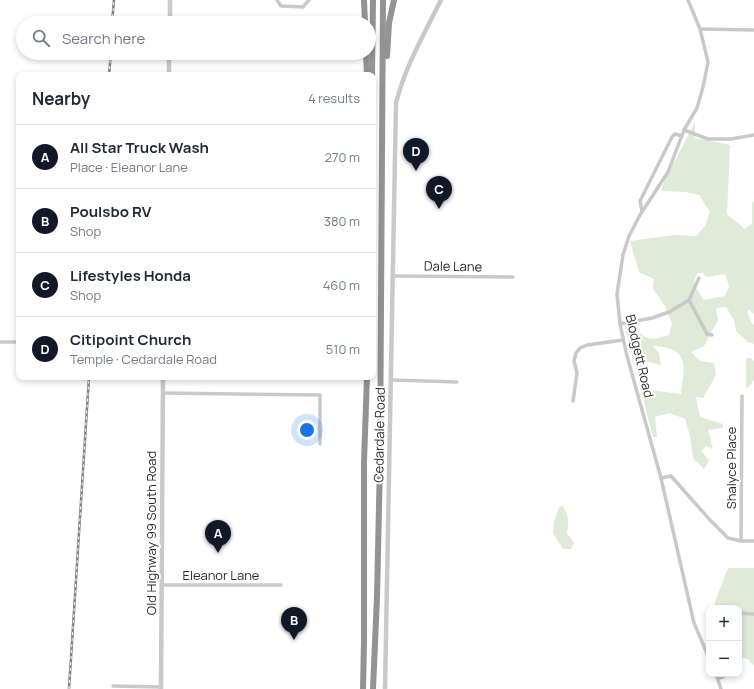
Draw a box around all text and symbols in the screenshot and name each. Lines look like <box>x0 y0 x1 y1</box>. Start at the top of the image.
search box <box>16 16 376 60</box>
icon: search <box>30 27 52 49</box>
text: Search here <box>62 28 145 49</box>
text: Nearby <box>32 87 90 110</box>
text: 4 results <box>308 89 360 107</box>
text: All Star Truck Wash <box>70 137 209 158</box>
pin: D <box>403 138 429 171</box>
text: A <box>41 148 49 166</box>
text: 270 m <box>325 148 360 166</box>
text: Place · Eleanor Lane <box>70 158 188 176</box>
pin: C <box>426 176 452 209</box>
text: Poulsbo RV <box>70 201 151 222</box>
text: B <box>41 212 49 230</box>
text: 380 m <box>324 212 360 230</box>
text: Shop <box>70 222 101 240</box>
street label: Dale Lane <box>424 256 483 276</box>
text: Lifestyles Honda <box>70 265 191 286</box>
text: C <box>40 276 50 294</box>
text: 460 m <box>323 276 360 294</box>
text: Shop <box>70 286 101 304</box>
street label: Blodgett Road <box>622 313 658 399</box>
text: Citipoint Church <box>70 329 191 350</box>
text: D <box>40 340 50 358</box>
text: 510 m <box>326 340 360 358</box>
text: Temple · Cedardale Road <box>70 350 217 368</box>
street label: Cedardale Road <box>369 387 389 483</box>
your location <box>297 420 317 440</box>
street label: Shalyce Place <box>722 426 740 509</box>
street label: Old Highway 99 South Road <box>142 451 160 615</box>
pin: A <box>205 520 231 553</box>
street label: Eleanor Lane <box>183 566 260 584</box>
map controls <box>706 605 742 677</box>
button: + <box>706 605 742 641</box>
pin: B <box>281 607 307 640</box>
button: − <box>706 641 742 677</box>

